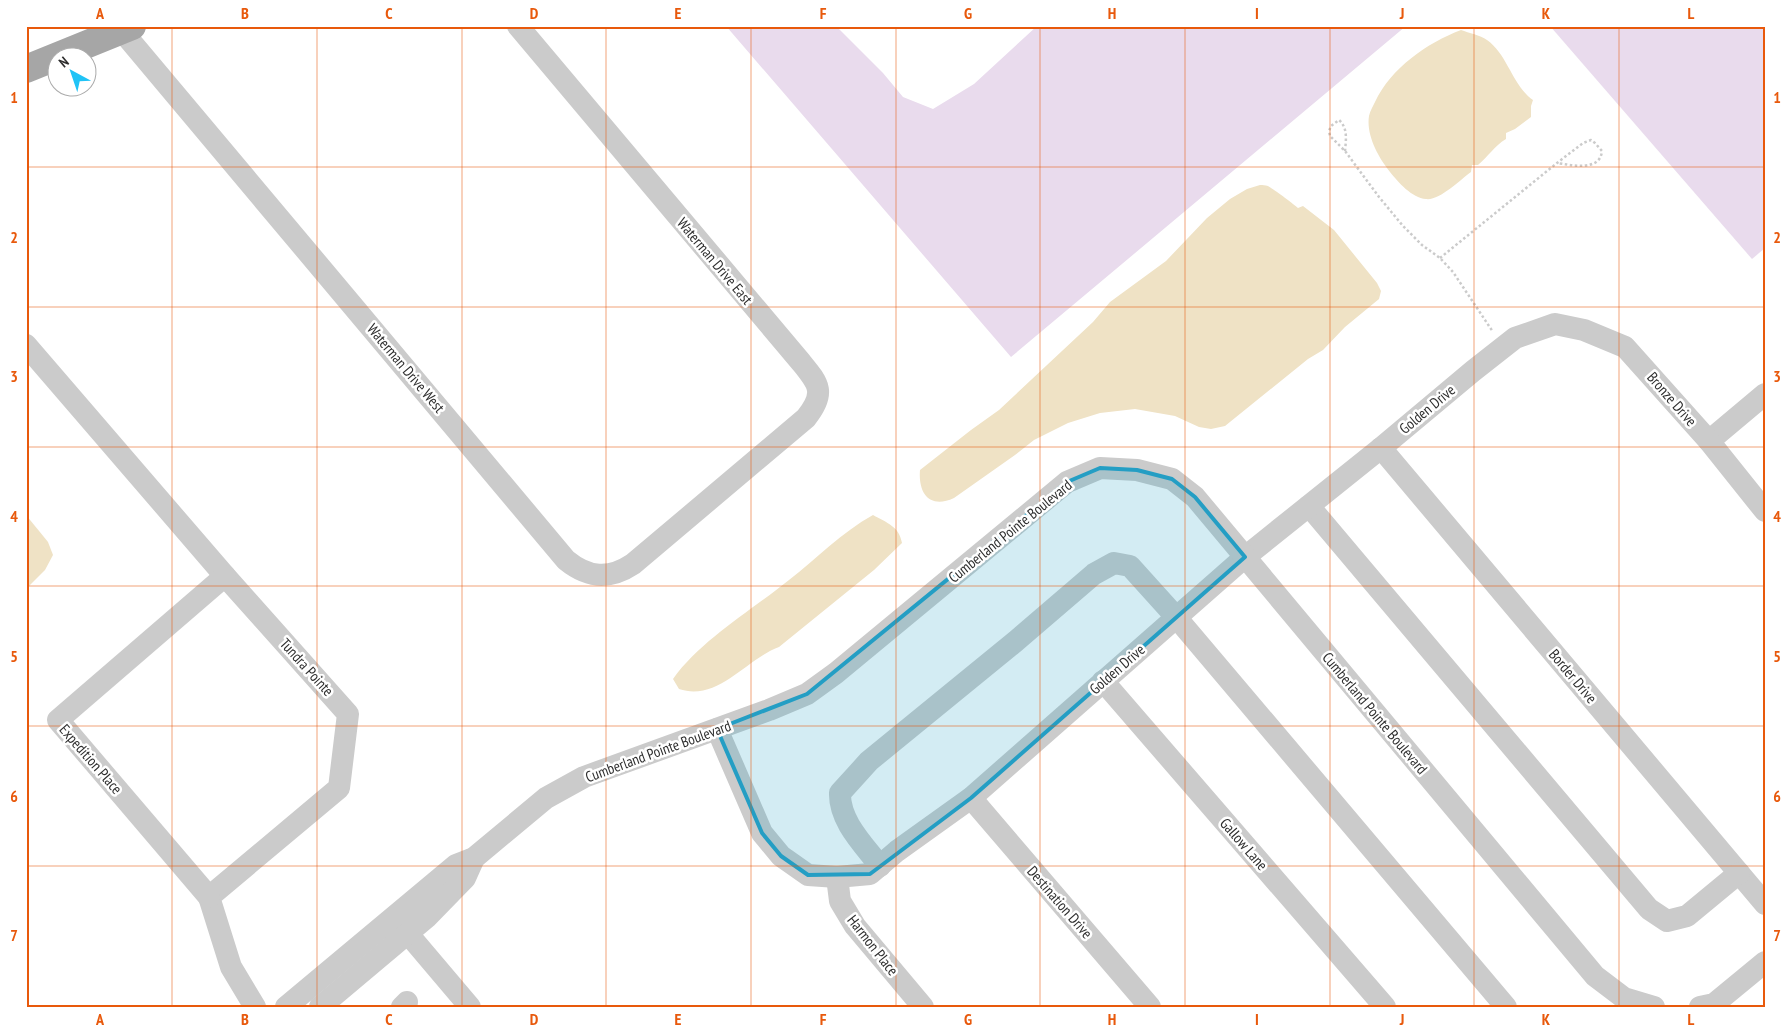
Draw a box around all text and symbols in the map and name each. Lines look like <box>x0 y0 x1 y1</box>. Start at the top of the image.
text: A <box>95 3 105 23</box>
text: B <box>241 3 249 23</box>
text: C <box>385 3 393 23</box>
text: D <box>530 3 539 23</box>
text: E <box>675 3 682 23</box>
text: F <box>820 3 827 23</box>
text: G <box>964 3 972 23</box>
text: H <box>1108 3 1116 23</box>
text: I <box>1255 3 1259 23</box>
text: J <box>1399 3 1404 23</box>
text: K <box>1542 3 1551 23</box>
text: L <box>1688 3 1695 23</box>
north arrow <box>48 48 98 98</box>
text: N <box>55 53 72 71</box>
text: 1 <box>10 87 18 107</box>
text: 1 <box>1773 87 1781 107</box>
street label: Waterman Drive East <box>673 214 757 308</box>
text: 2 <box>10 227 18 247</box>
text: 2 <box>1773 227 1781 247</box>
street label: Waterman Drive West <box>363 320 449 416</box>
text: 3 <box>10 366 18 386</box>
text: 3 <box>1773 366 1781 386</box>
street label: Bronze Drive <box>1643 368 1701 430</box>
street label: Golden Drive <box>1395 380 1459 438</box>
street label: Cumberland Pointe Boulevard <box>944 475 1076 587</box>
text: 4 <box>10 506 18 526</box>
text: 4 <box>1773 506 1781 526</box>
street label: Tundra Pointe <box>276 634 338 700</box>
street label: Golden Drive <box>1085 640 1149 698</box>
street label: Border Drive <box>1545 645 1601 707</box>
text: 5 <box>10 646 18 666</box>
text: 5 <box>1773 646 1781 666</box>
street label: Cumberland Pointe Boulevard <box>1318 648 1432 778</box>
street label: Cumberland Pointe Boulevard <box>583 716 733 786</box>
street label: Expedition Place <box>56 720 126 798</box>
text: 6 <box>10 786 18 806</box>
text: 6 <box>1773 786 1781 806</box>
street label: Gallow Lane <box>1216 814 1272 874</box>
street label: Destination Drive <box>1023 862 1097 942</box>
street label: Harmon Place <box>843 911 903 979</box>
text: 7 <box>10 925 18 945</box>
text: 7 <box>1773 925 1781 945</box>
text: A <box>95 1009 105 1029</box>
text: B <box>241 1009 249 1029</box>
text: C <box>385 1009 393 1029</box>
text: D <box>530 1009 539 1029</box>
text: E <box>675 1009 682 1029</box>
text: F <box>820 1009 827 1029</box>
text: G <box>964 1009 972 1029</box>
text: H <box>1108 1009 1116 1029</box>
text: I <box>1255 1009 1259 1029</box>
text: J <box>1399 1009 1404 1029</box>
text: K <box>1542 1009 1551 1029</box>
text: L <box>1688 1009 1695 1029</box>

